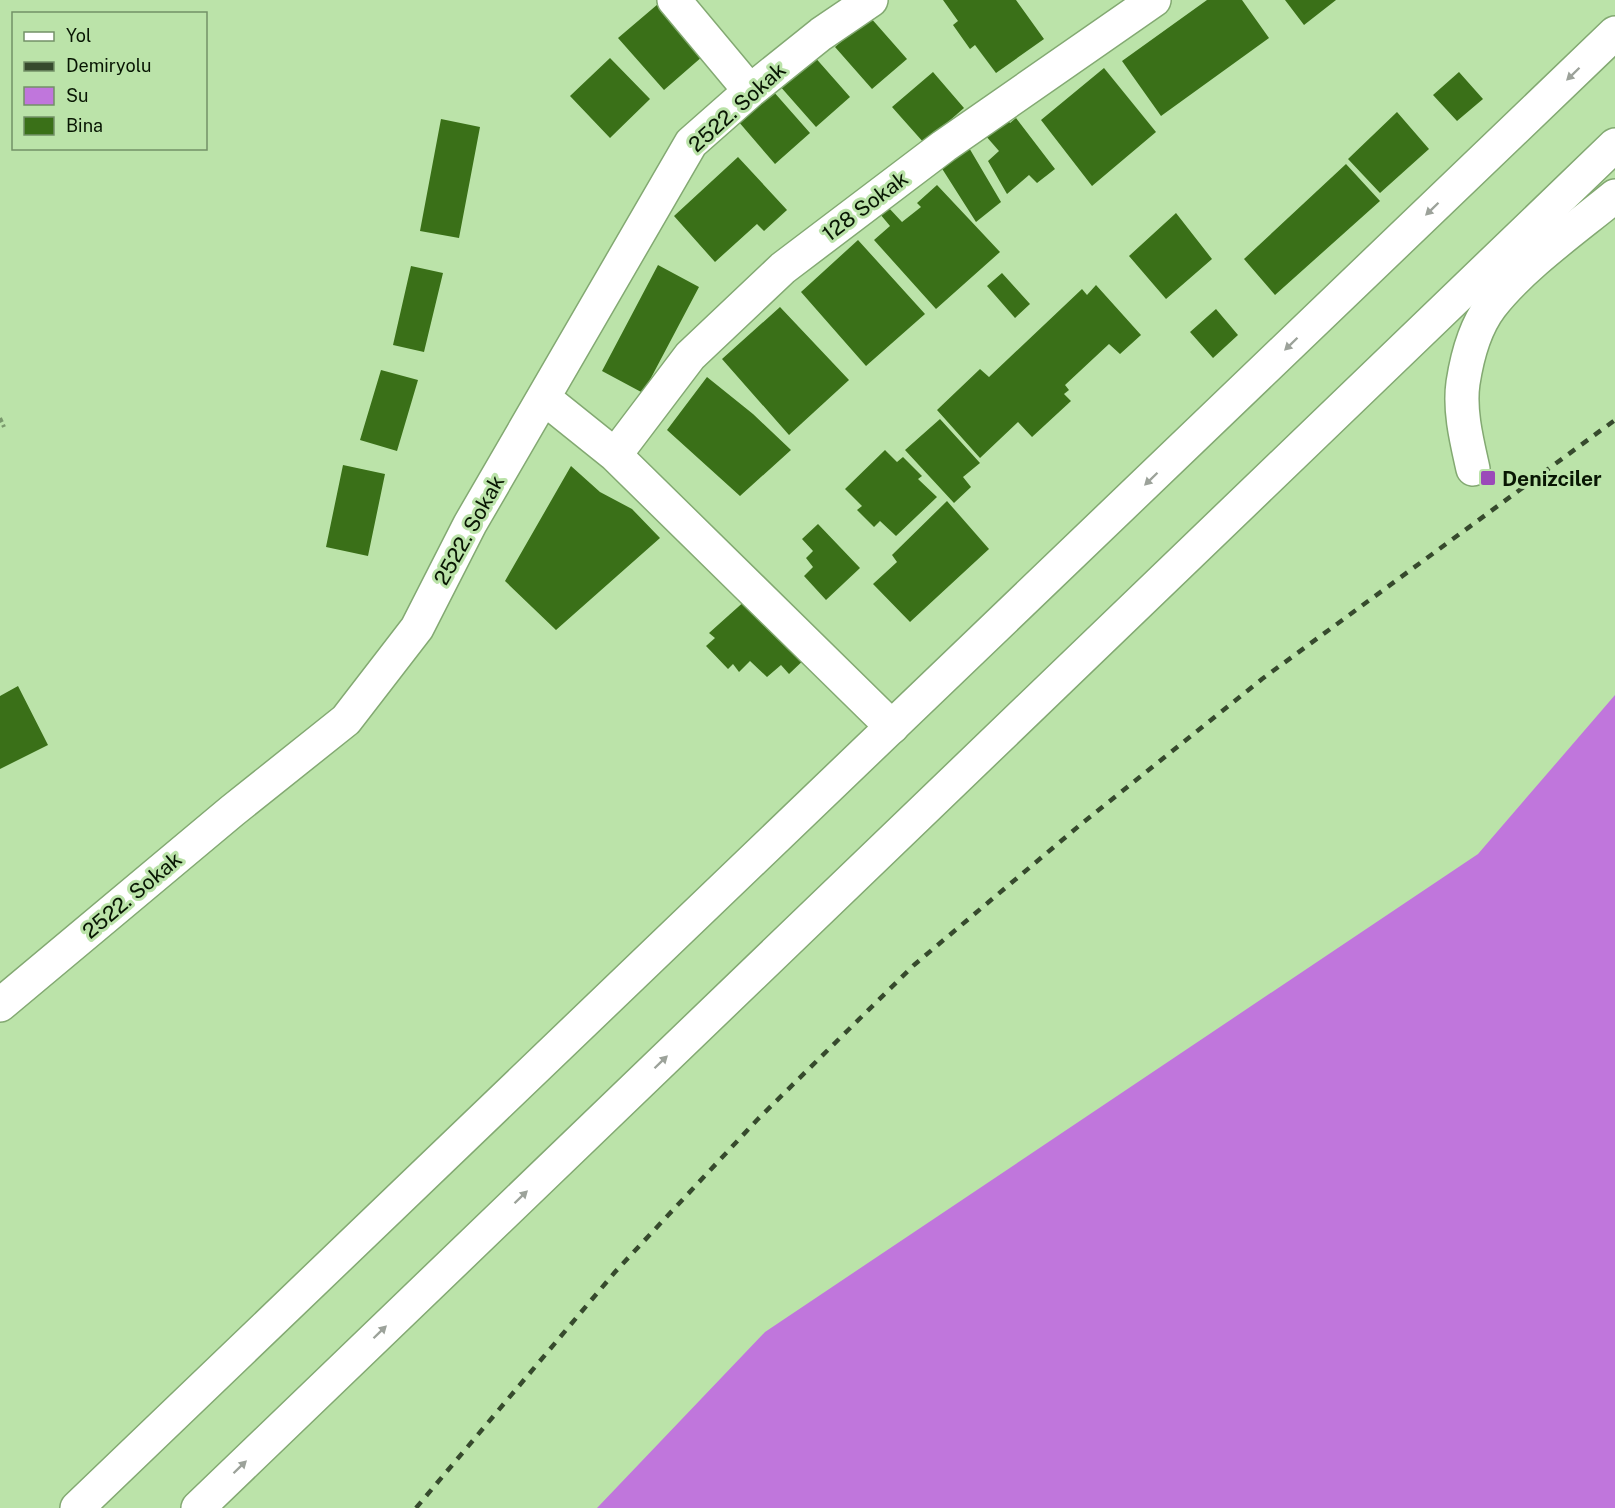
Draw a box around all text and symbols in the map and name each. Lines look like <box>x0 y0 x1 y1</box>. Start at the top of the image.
legend <box>12 12 207 150</box>
text: Yol <box>66 25 91 46</box>
text: Demiryolu <box>66 55 151 76</box>
street label: 2522. Sokak <box>683 57 791 157</box>
one-way arrow <box>1566 66 1580 80</box>
text: Su <box>66 85 89 106</box>
text: Bina <box>66 115 103 136</box>
street label: 128 Sokak <box>817 166 913 246</box>
one-way arrow <box>1425 202 1440 216</box>
one-way arrow <box>1284 337 1299 351</box>
place label: Denizciler <box>1502 466 1602 491</box>
marker: Denizciler <box>1479 469 1497 487</box>
street label: 2522. Sokak <box>429 471 509 589</box>
one-way arrow <box>1143 472 1158 486</box>
street label: 2522. Sokak <box>77 846 187 944</box>
one-way arrow <box>654 1055 669 1069</box>
one-way arrow <box>513 1190 528 1204</box>
one-way arrow <box>373 1326 387 1340</box>
one-way arrow <box>232 1461 246 1475</box>

